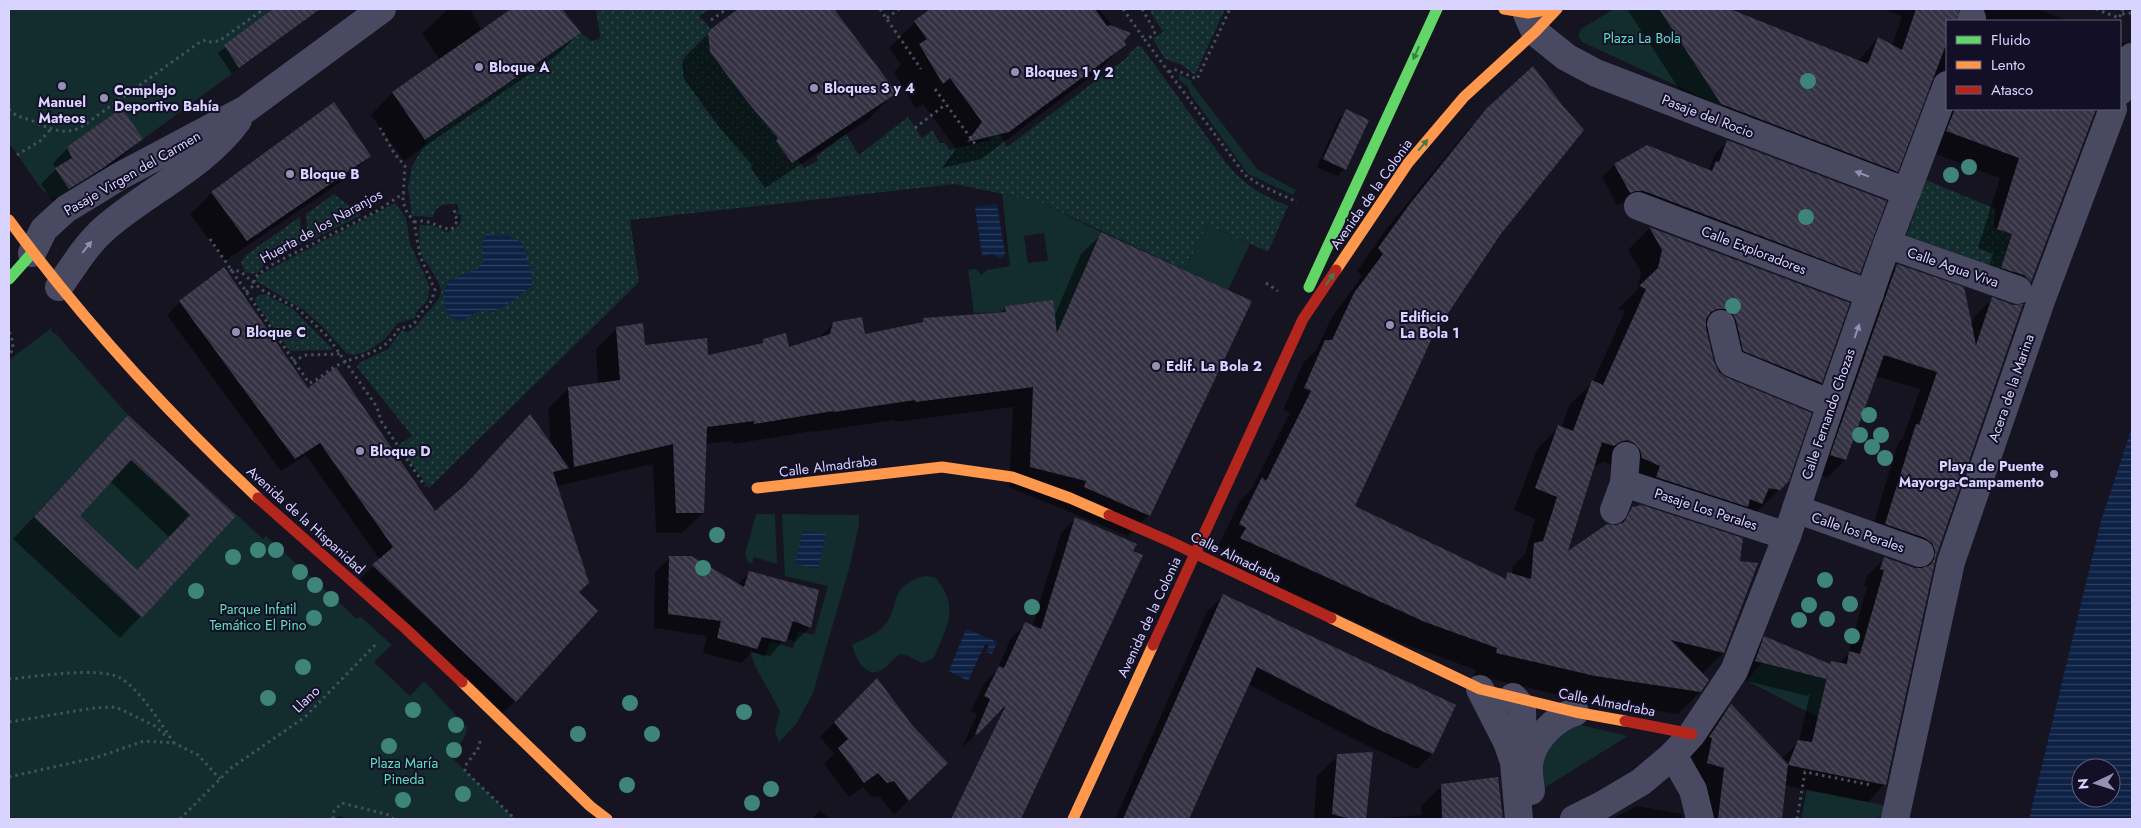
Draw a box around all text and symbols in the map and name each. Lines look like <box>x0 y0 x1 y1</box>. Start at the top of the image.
legend <box>1946 20 2121 110</box>
park label: Plaza La Bola <box>1603 28 1681 48</box>
text: Fluido <box>1991 29 2030 51</box>
one-way arrow <box>1412 46 1420 60</box>
text: Lento <box>1991 54 2025 76</box>
place label: Bloque A <box>489 57 550 77</box>
marker: Bloque A <box>473 61 485 73</box>
place label: Bloques 1 y 2 <box>1025 62 1114 82</box>
marker: Bloques 1 y 2 <box>1009 66 1021 78</box>
place label: Bloques 3 y 4 <box>824 78 915 98</box>
text: Atasco <box>1991 79 2033 101</box>
marker: Manuel Mateos <box>56 80 68 92</box>
place label: Complejo Deportivo Bahía <box>114 80 219 116</box>
marker: Bloques 3 y 4 <box>808 82 820 94</box>
street label: Pasaje del Rocio <box>1659 89 1757 143</box>
place label: Manuel Mateos <box>38 92 86 128</box>
marker: Complejo Deportivo Bahía <box>98 92 110 104</box>
street label: Pasaje Virgen del Carmen <box>60 126 204 220</box>
street label: Avenida de la Colonia <box>1325 135 1417 253</box>
one-way arrow <box>1417 140 1429 152</box>
place label: Bloque B <box>300 164 360 184</box>
marker: Bloque B <box>284 168 296 180</box>
one-way arrow <box>1854 170 1869 178</box>
street label: Huerta de los Naranjos <box>256 184 386 268</box>
street label: Calle Exploradores <box>1699 221 1810 279</box>
one-way arrow <box>82 241 93 254</box>
street label: Calle Agua Viva <box>1905 242 2001 292</box>
one-way arrow <box>1326 272 1335 285</box>
place label: Edificio La Bola 1 <box>1400 307 1459 343</box>
marker: Edificio La Bola 1 <box>1384 319 1396 331</box>
place label: Bloque C <box>246 322 306 342</box>
one-way arrow <box>1854 323 1861 338</box>
marker: Bloque C <box>230 326 242 338</box>
street label: Acera de la Marina <box>1983 331 2039 445</box>
street label: Calle Fernando Chozas <box>1796 346 1860 482</box>
place label: Edif. La Bola 2 <box>1166 356 1262 376</box>
marker: Edif. La Bola 2 <box>1150 360 1162 372</box>
place label: Bloque D <box>370 441 431 461</box>
marker: Bloque D <box>354 445 366 457</box>
street label: Calle Almadraba <box>778 450 878 482</box>
place label: Playa de Puente Mayorga-Campamento <box>1899 456 2044 492</box>
street label: Avenida de la Hispanidad <box>243 461 369 579</box>
marker: Playa de Puente Mayorga-Campamento <box>2048 468 2060 480</box>
street label: Pasaje Los Perales <box>1652 483 1760 535</box>
street label: Calle los Perales <box>1809 507 1907 557</box>
street label: Calle Almadraba <box>1187 526 1285 588</box>
street label: Avenida de la Colonia <box>1112 553 1186 681</box>
park label: Parque Infatil Temático El Pino <box>210 599 307 635</box>
street label: Llano <box>288 681 324 717</box>
street label: Calle Almadraba <box>1557 683 1657 721</box>
park label: Plaza María Pineda <box>370 753 438 789</box>
north arrow <box>2071 758 2121 808</box>
text: N <box>2073 778 2093 790</box>

